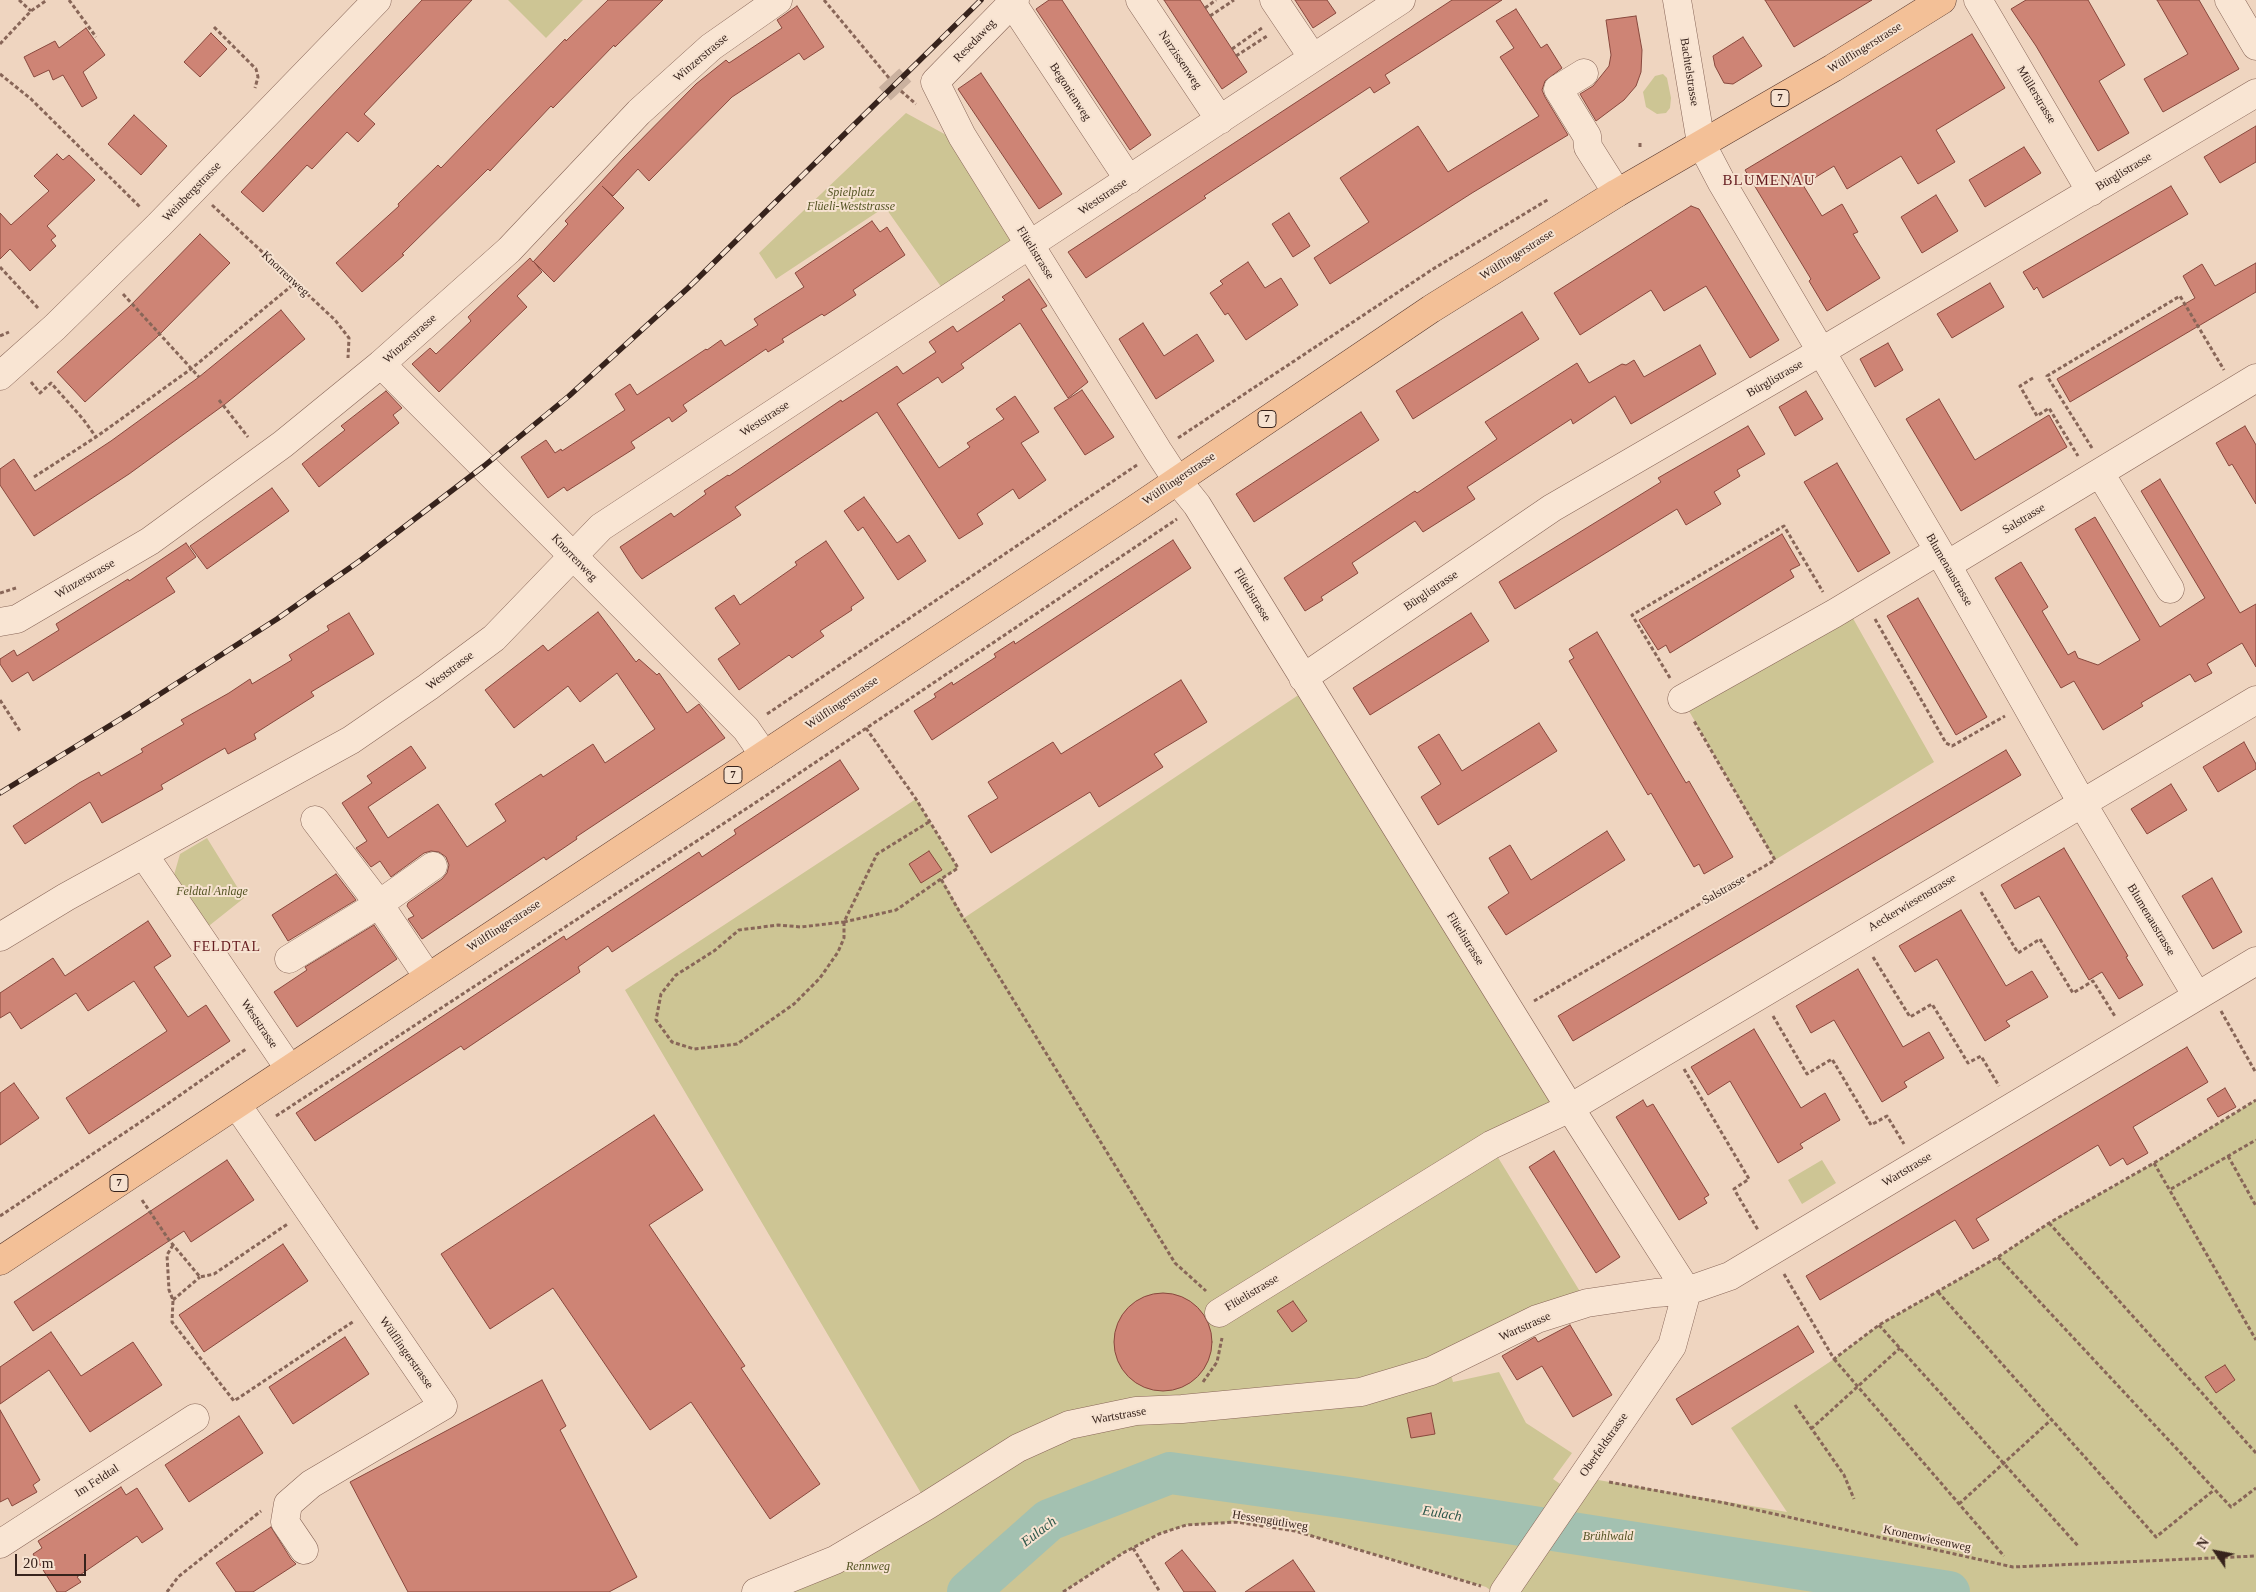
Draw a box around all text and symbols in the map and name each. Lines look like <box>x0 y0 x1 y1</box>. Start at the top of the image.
street label: Resedaweg <box>951 16 999 66</box>
street label: Wülflingerstrasse <box>1825 19 1905 77</box>
street label: Narzissenweg <box>1155 28 1205 92</box>
street label: Winzerstrasse <box>671 31 731 85</box>
street label: Bachtelstrasse <box>1677 37 1701 107</box>
street label: Begonienweg <box>1046 60 1094 124</box>
street label: Müllerstrasse <box>2013 64 2059 126</box>
road number: 7 <box>1771 90 1789 106</box>
street label: Bürglistrasse <box>2094 150 2154 194</box>
street label: Weinbergstrasse <box>160 159 224 225</box>
district label: BLUMENAU <box>1722 172 1816 190</box>
street label: Weststrasse <box>1076 175 1130 219</box>
park label: Spielplatz Flüeli-Weststrasse <box>807 186 895 214</box>
street label: Flüelistrasse <box>1013 224 1057 282</box>
street label: Wülflingerstrasse <box>1477 226 1557 284</box>
street label: Knorrenweg <box>258 248 312 300</box>
street label: Winzerstrasse <box>380 311 440 367</box>
street label: Bürglistrasse <box>1744 357 1806 401</box>
street label: Weststrasse <box>738 398 792 440</box>
road number: 7 <box>1258 410 1276 428</box>
street label: Wülflingerstrasse <box>1140 449 1218 509</box>
street label: Salstrasse <box>2000 501 2048 537</box>
street label: Knorrenweg <box>548 531 600 585</box>
street label: Blumenaustrasse <box>1922 531 1976 609</box>
street label: Winzerstrasse <box>52 556 118 602</box>
street label: Flüelistrasse <box>1230 566 1274 624</box>
street label: Bürglistrasse <box>1401 568 1461 614</box>
street label: Weststrasse <box>423 648 477 694</box>
street label: Wülflingerstrasse <box>803 673 881 733</box>
road number: 7 <box>724 766 742 784</box>
street label: Aeckerwiesenstrasse <box>1865 871 1959 935</box>
street label: Salstrasse <box>1700 872 1748 908</box>
street label: Blumenaustrasse <box>2124 881 2178 959</box>
park label: Feldtal Anlage <box>176 885 248 899</box>
street label: Wülflingerstrasse <box>465 897 543 955</box>
street label: Flüelistrasse <box>1443 910 1487 968</box>
district label: FELDTAL <box>192 939 262 955</box>
street label: Weststrasse <box>237 997 281 1051</box>
street label: Wartstrasse <box>1880 1150 1934 1190</box>
road number: 7 <box>110 1174 128 1192</box>
street label: Flüelistrasse <box>1223 1271 1281 1315</box>
street label: Wartstrasse <box>1497 1309 1553 1345</box>
street label: Wülflingerstrasse <box>376 1314 436 1392</box>
street label: Wartstrasse <box>1091 1404 1147 1428</box>
street label: Oberfeldstrasse <box>1577 1410 1631 1480</box>
street label: Im Feldtal <box>72 1461 122 1501</box>
water label: Eulach <box>1421 1503 1463 1525</box>
street label: Hessengütliweg <box>1231 1508 1309 1534</box>
water label: Eulach <box>1018 1513 1060 1551</box>
street label: Kronenwiesenweg <box>1882 1523 1972 1555</box>
north arrow <box>2191 1527 2241 1577</box>
park label: Brühlwald <box>1583 1530 1633 1544</box>
text: N <box>2194 1535 2212 1552</box>
scale bar <box>18 1544 89 1576</box>
text: 20 m <box>23 1555 53 1571</box>
park label: Rennweg <box>846 1560 890 1574</box>

